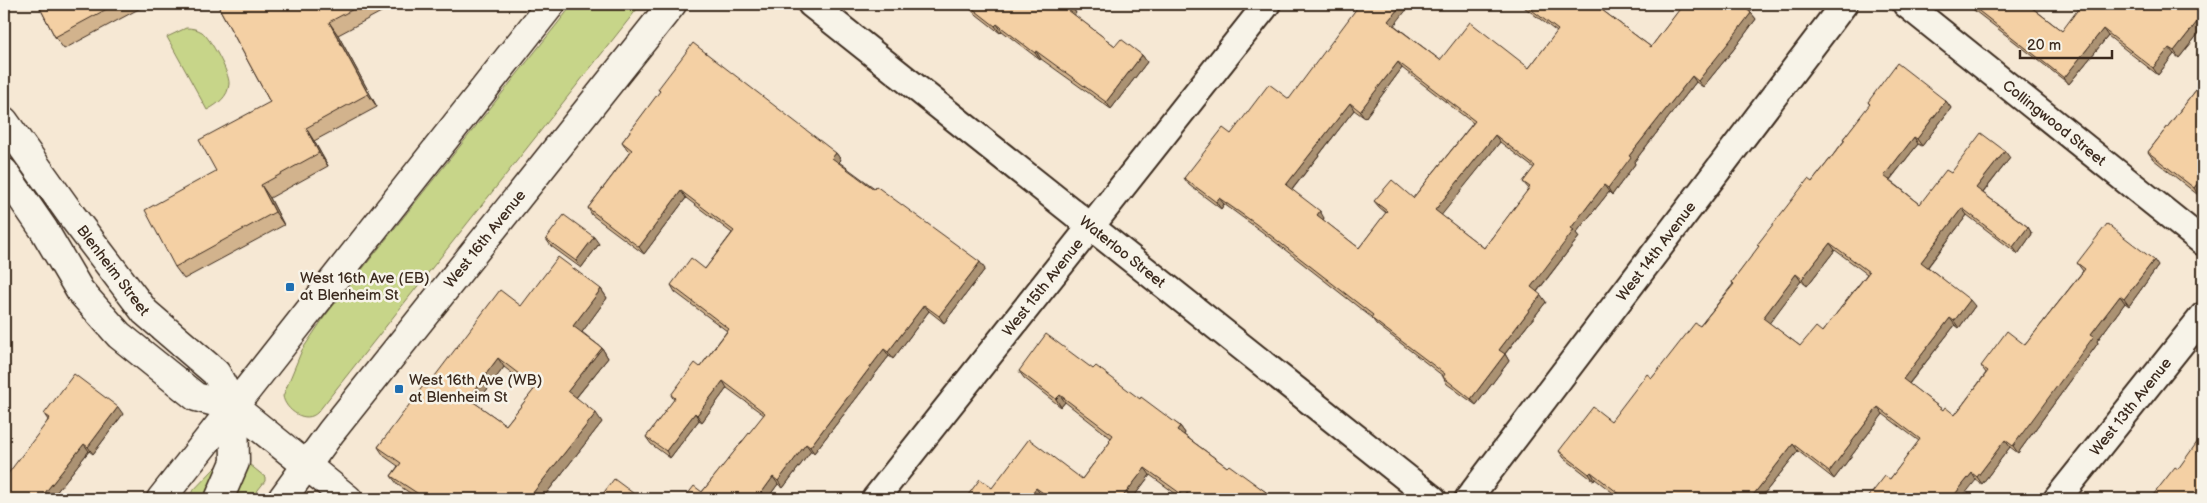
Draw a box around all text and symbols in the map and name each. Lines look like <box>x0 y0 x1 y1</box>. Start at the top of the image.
scale bar <box>2020 28 2112 60</box>
text: 20 m <box>2027 36 2061 55</box>
street label: Collingwood Street <box>1998 76 2110 171</box>
street label: West 16th Avenue <box>440 186 530 292</box>
street label: West 14th Avenue <box>1613 198 1700 305</box>
street label: Waterloo Street <box>1075 212 1169 293</box>
street label: Blenheim Street <box>72 221 154 320</box>
street label: West 15th Avenue <box>998 235 1088 340</box>
place label: West 16th Ave (EB) at Blenheim St <box>300 269 430 305</box>
marker: West 16th Ave (EB) at Blenheim St <box>284 281 296 293</box>
street label: West 13th Avenue <box>2086 354 2176 460</box>
place label: West 16th Ave (WB) at Blenheim St <box>409 371 542 407</box>
marker: West 16th Ave (WB) at Blenheim St <box>393 383 405 395</box>

